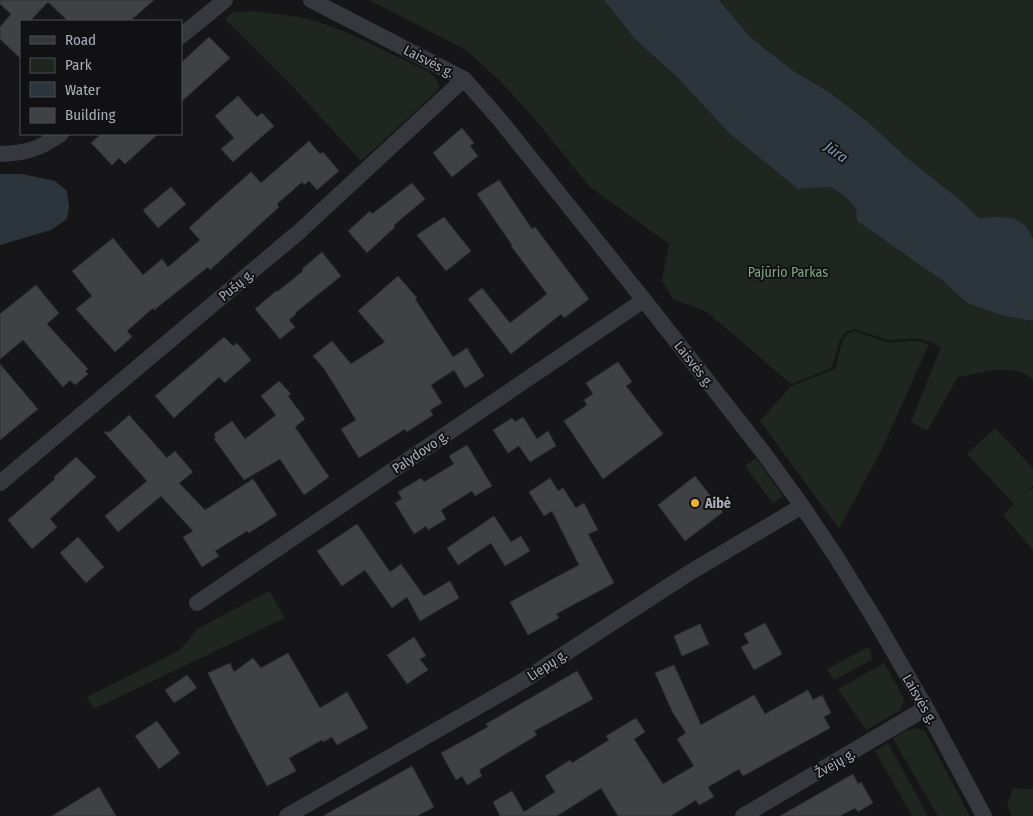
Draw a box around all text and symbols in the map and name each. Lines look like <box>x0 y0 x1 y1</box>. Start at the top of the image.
legend <box>20 20 182 135</box>
text: Road <box>65 31 96 49</box>
street label: Laisvės g. <box>401 42 457 81</box>
text: Park <box>65 56 92 74</box>
text: Water <box>65 81 101 99</box>
text: Building <box>65 106 116 124</box>
water label: Jūra <box>820 137 851 167</box>
park label: Pajūrio Parkas <box>748 264 828 281</box>
street label: Pušų g. <box>215 266 257 305</box>
street label: Laisvės g. <box>670 338 717 391</box>
street label: Palydovo g. <box>389 427 452 477</box>
place label: Aibė <box>704 495 731 512</box>
marker: Aibė <box>689 497 701 509</box>
street label: Liepų g. <box>524 646 570 685</box>
street label: Laisvės g. <box>899 672 940 727</box>
street label: Žvejų g. <box>812 744 858 782</box>

